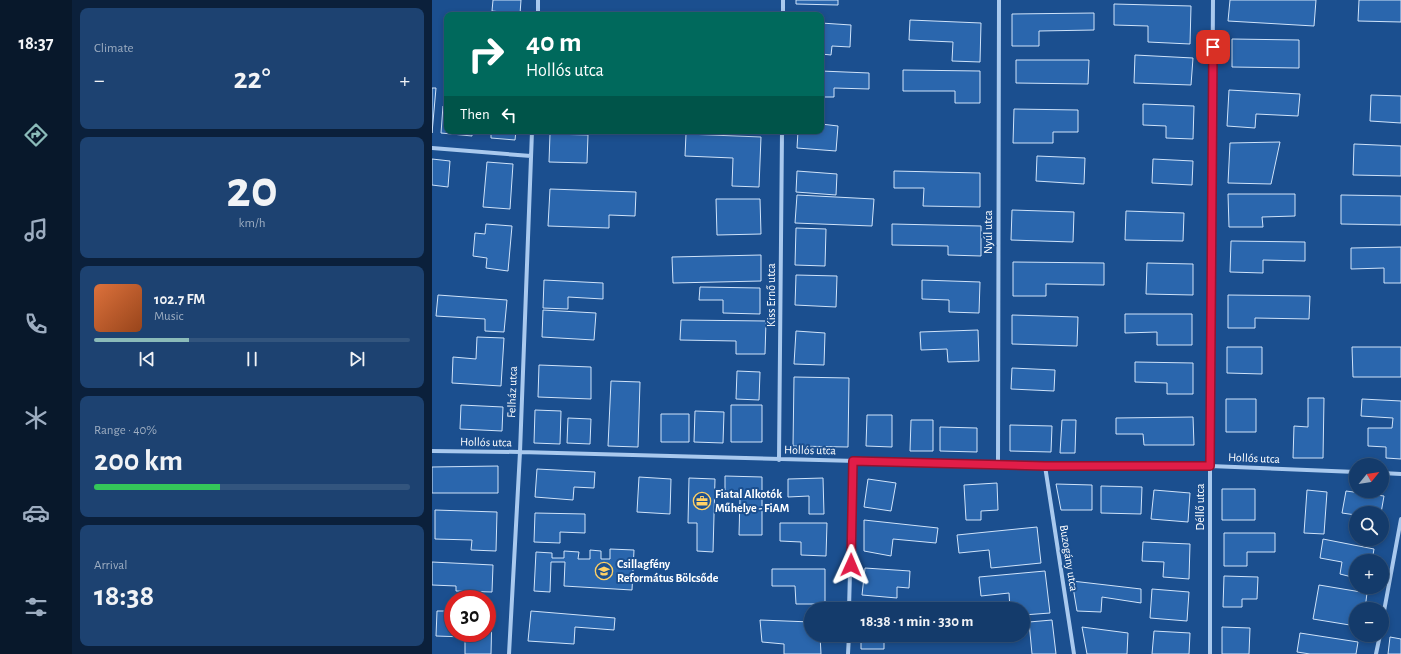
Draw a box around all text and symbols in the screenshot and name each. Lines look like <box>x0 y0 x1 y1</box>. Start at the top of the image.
icon: right <box>460 28 512 80</box>
text: 40 m <box>526 29 582 57</box>
pin <box>1196 30 1230 64</box>
text: 18:37 <box>18 35 54 53</box>
icon: arrive <box>1202 36 1224 58</box>
text: Climate <box>94 42 133 55</box>
text: Hollós utca <box>526 62 604 80</box>
text: 22° <box>233 64 271 94</box>
text: − <box>94 69 105 91</box>
text: + <box>399 69 410 91</box>
icon: left <box>498 104 520 126</box>
text: Then <box>460 107 490 122</box>
icon: directions <box>22 121 50 149</box>
text: 20 <box>226 164 278 216</box>
street label: Nyúl utca <box>982 210 995 254</box>
icon: music <box>22 216 50 244</box>
text: km/h <box>239 217 265 230</box>
street label: Kiss Ernő utca <box>765 263 777 327</box>
text: 102.7 FM <box>154 292 205 307</box>
icon: phone <box>22 310 50 338</box>
text: Music <box>154 310 184 323</box>
icon: previous <box>136 348 158 370</box>
icon: pause <box>241 348 263 370</box>
icon: next <box>346 348 368 370</box>
street label: Felház utca <box>505 365 519 418</box>
icon: climate <box>22 404 50 432</box>
text: Range · 40% <box>94 424 157 437</box>
street label: Hollós utca <box>460 436 513 448</box>
street label: Hollós utca <box>784 444 837 456</box>
text: 200 km <box>94 446 183 476</box>
street label: Hollós utca <box>1228 451 1281 465</box>
north arrow <box>1349 458 1389 498</box>
map controls <box>1349 458 1389 642</box>
street label: Déllő utca <box>1194 483 1206 530</box>
place label: Fiatal Alkotók Műhelye - FiAM <box>715 488 789 515</box>
office icon: Fiatal Alkotók Műhelye - FiAM <box>692 491 712 511</box>
icon: car <box>22 499 50 527</box>
button: search <box>1349 506 1389 546</box>
street label: Buzogány utca <box>1057 524 1080 593</box>
position arrow <box>830 544 872 586</box>
button: + <box>1349 554 1389 594</box>
place label: Csillagfény Református Bölcsőde <box>617 558 719 584</box>
text: Arrival <box>94 559 127 572</box>
school or university icon: Csillagfény Református Bölcsőde <box>594 561 614 581</box>
text: 18:38 <box>94 581 154 611</box>
speed limit sign: 30 <box>444 590 496 642</box>
icon: filters <box>22 593 50 621</box>
button: − <box>1349 602 1389 642</box>
text: 18:38 · 1 min · 330 m <box>861 614 973 629</box>

